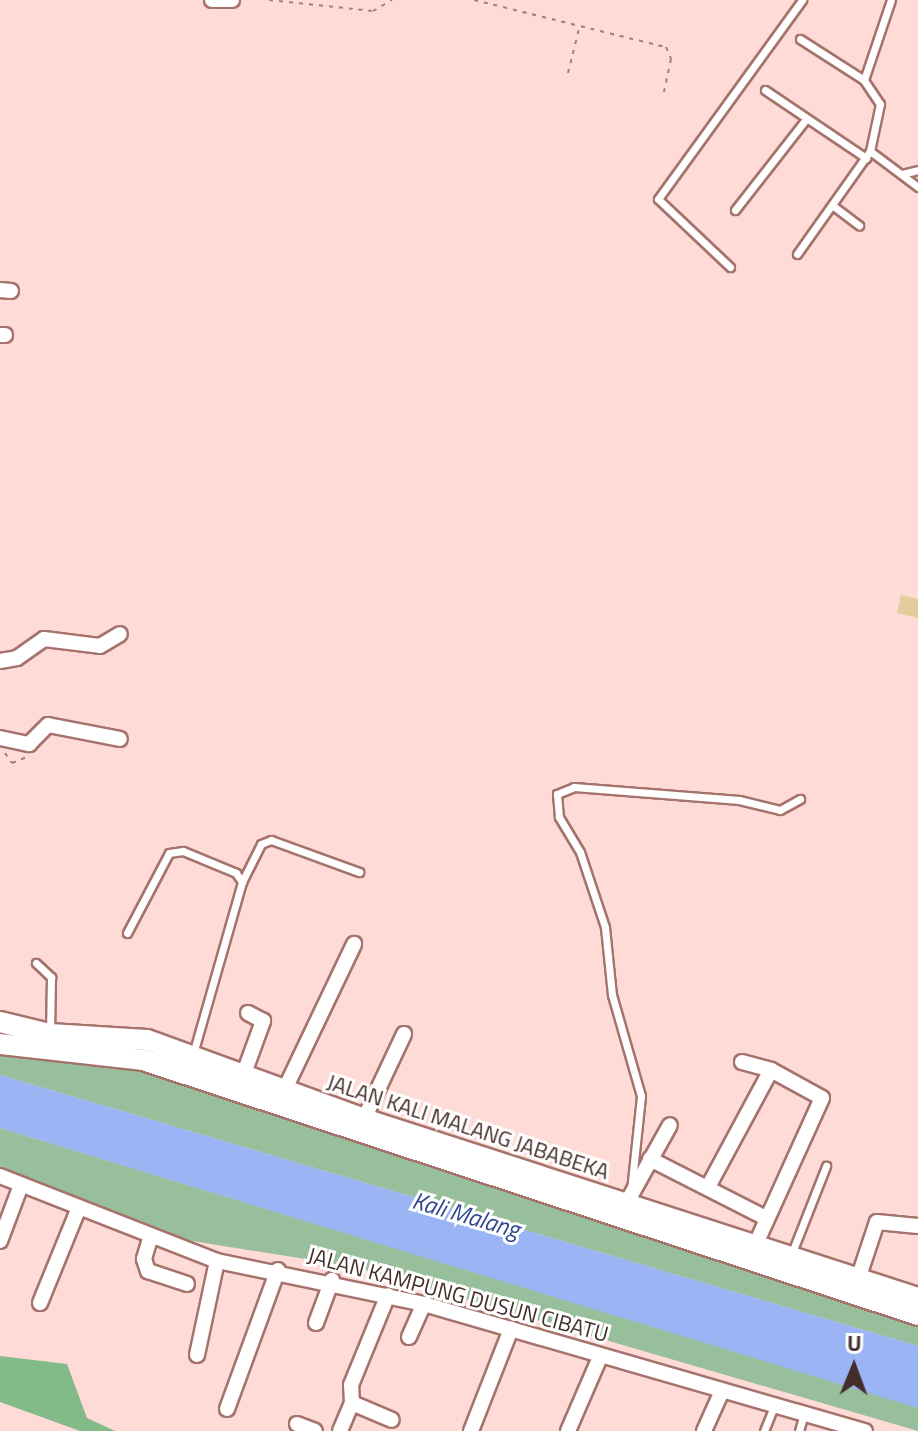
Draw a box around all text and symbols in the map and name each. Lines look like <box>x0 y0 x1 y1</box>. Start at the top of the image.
street label: JALAN KALI MALANG JABABEKA <box>324 1069 612 1185</box>
water label: Kali Malang <box>409 1186 523 1244</box>
street label: JALAN KAMPUNG DUSUN CIBATU <box>305 1242 611 1348</box>
text: U <box>847 1326 862 1360</box>
north arrow <box>814 1327 894 1407</box>

